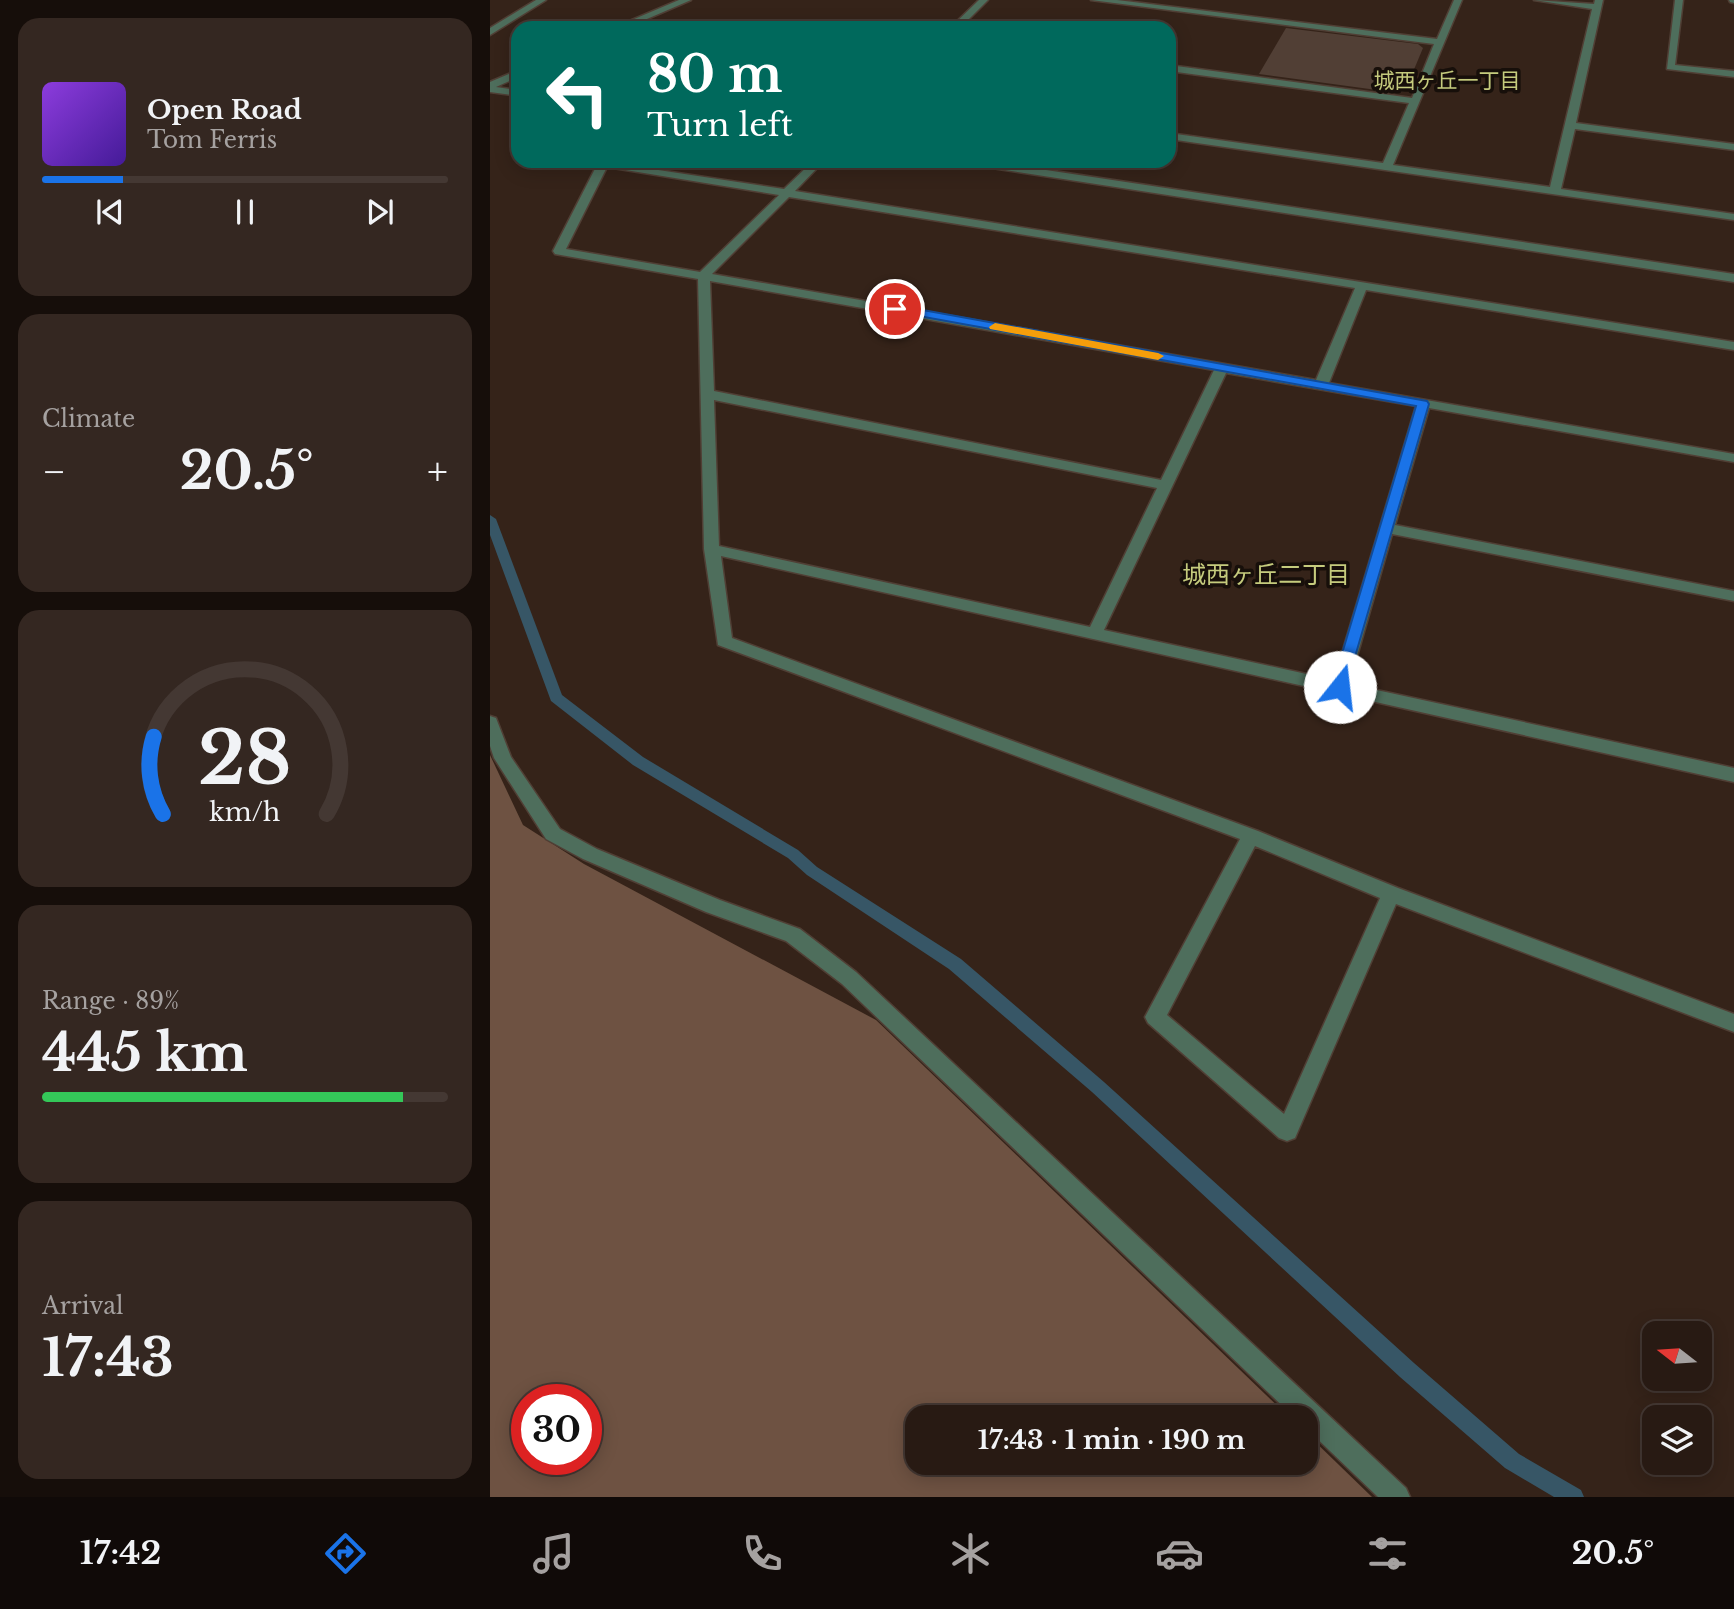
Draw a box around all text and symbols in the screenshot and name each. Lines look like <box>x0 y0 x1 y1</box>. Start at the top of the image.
text: 80 m <box>647 44 782 105</box>
icon: left <box>532 49 623 140</box>
district label: 城西ヶ丘一丁目 <box>1374 68 1521 94</box>
text: Open Road <box>147 94 302 126</box>
text: Turn left <box>647 105 793 145</box>
text: Tom Ferris <box>147 126 277 154</box>
icon: previous <box>91 193 129 231</box>
icon: pause <box>226 193 264 231</box>
icon: next <box>361 193 399 231</box>
pin <box>865 279 925 339</box>
icon: arrive <box>876 290 914 328</box>
text: Climate <box>42 405 135 433</box>
text: 20.5° <box>180 439 314 503</box>
text: − <box>42 448 66 495</box>
text: + <box>427 448 448 495</box>
district label: 城西ヶ丘二丁目 <box>1182 560 1350 589</box>
position arrow <box>1303 650 1377 724</box>
text: 28 <box>198 714 292 805</box>
text: km/h <box>210 797 280 828</box>
text: Range · 89% <box>42 987 179 1015</box>
text: 445 km <box>42 1021 248 1085</box>
text: Arrival <box>42 1292 123 1320</box>
north arrow <box>1642 1321 1712 1391</box>
map controls <box>1642 1321 1712 1475</box>
text: 17:43 <box>42 1326 174 1390</box>
speed limit sign: 30 <box>511 1384 602 1475</box>
button: layers <box>1642 1405 1712 1475</box>
text: 17:43 · 1 min · 190 m <box>978 1424 1245 1456</box>
icon: directions <box>321 1529 370 1578</box>
icon: music <box>529 1529 578 1578</box>
icon: phone <box>738 1529 787 1578</box>
icon: climate <box>946 1529 995 1578</box>
icon: car <box>1155 1529 1204 1578</box>
icon: filters <box>1363 1529 1412 1578</box>
text: 17:42 <box>80 1533 161 1573</box>
text: 20.5° <box>1572 1533 1654 1573</box>

